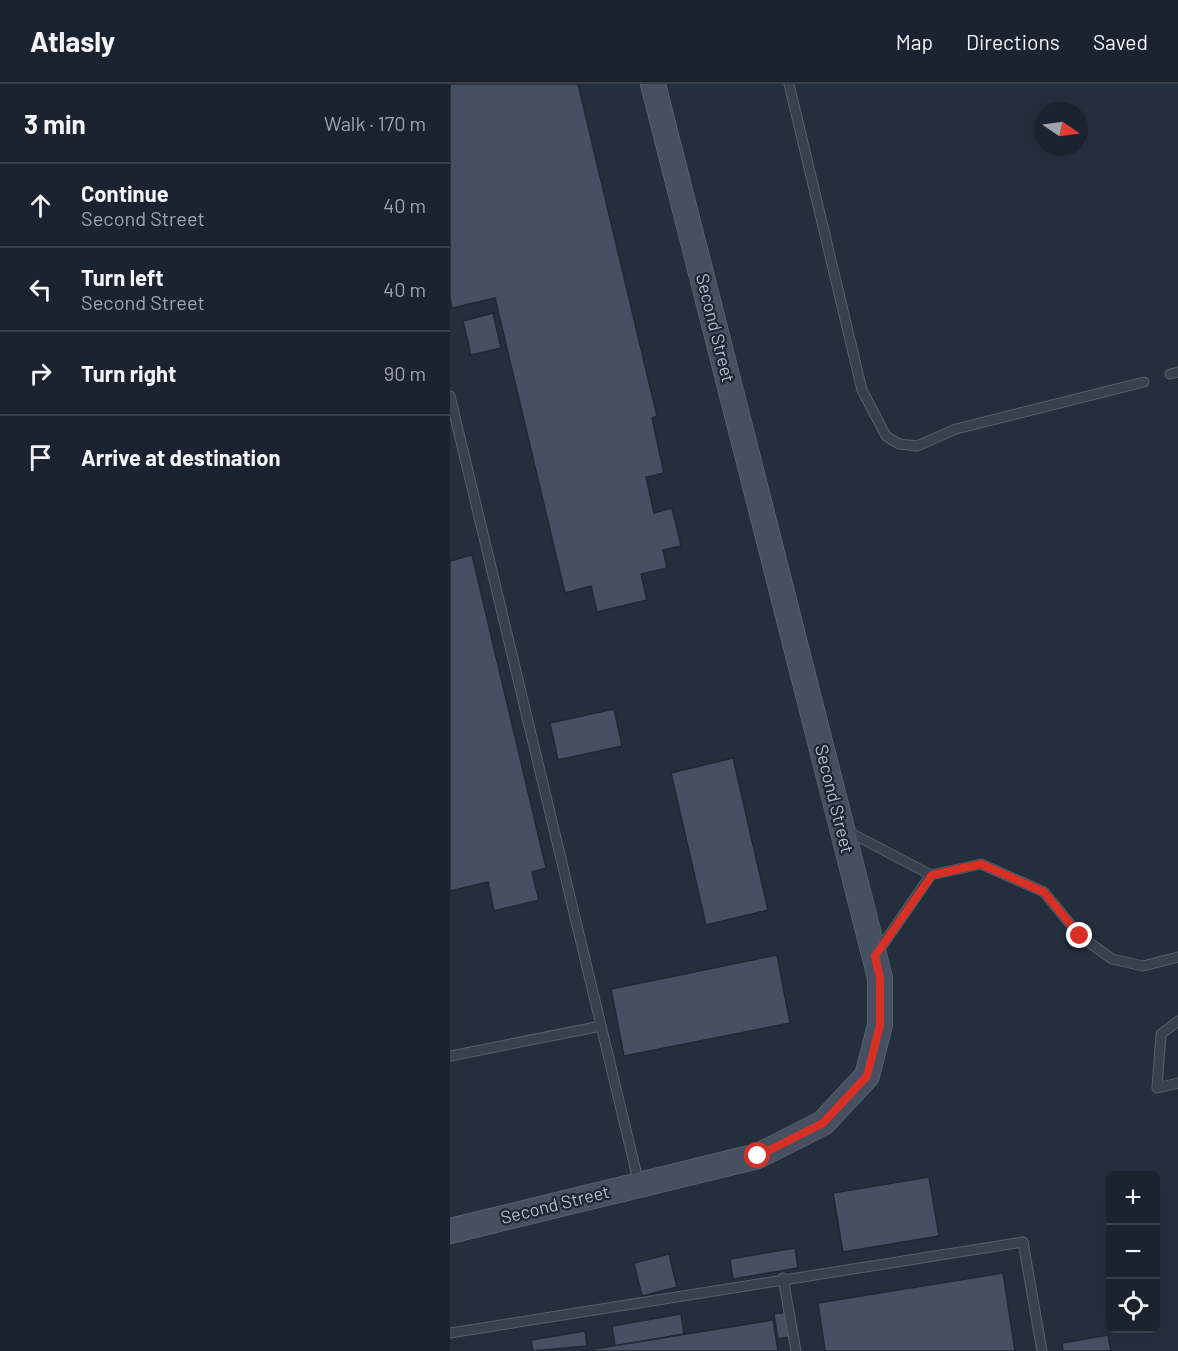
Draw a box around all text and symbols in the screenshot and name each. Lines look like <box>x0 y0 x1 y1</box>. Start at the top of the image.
text: Atlasly <box>30 24 115 58</box>
text: Map <box>896 29 933 54</box>
text: Directions <box>966 29 1060 54</box>
text: Saved <box>1093 29 1148 54</box>
north arrow <box>1034 102 1088 156</box>
text: 3 min <box>24 108 86 139</box>
text: Walk · 170 m <box>324 111 426 135</box>
text: Continue <box>81 180 169 206</box>
icon: ahead <box>24 189 57 222</box>
text: 40 m <box>383 193 426 217</box>
text: Second Street <box>81 206 205 230</box>
text: Turn left <box>81 264 164 290</box>
street label: Second Street <box>692 271 740 384</box>
icon: left <box>24 273 57 306</box>
text: 40 m <box>383 277 426 301</box>
text: Second Street <box>81 290 205 314</box>
icon: right <box>24 357 57 390</box>
text: Turn right <box>81 360 176 386</box>
text: 90 m <box>384 361 426 385</box>
icon: arrive <box>24 441 57 474</box>
text: Arrive at destination <box>81 444 280 470</box>
street label: Second Street <box>811 742 859 855</box>
route end <box>1066 922 1092 948</box>
route start <box>744 1142 770 1168</box>
map controls <box>1106 1171 1160 1333</box>
button: + <box>1106 1171 1160 1225</box>
street label: Second Street <box>498 1180 611 1228</box>
button: − <box>1106 1225 1160 1279</box>
button: locate <box>1106 1279 1160 1333</box>

